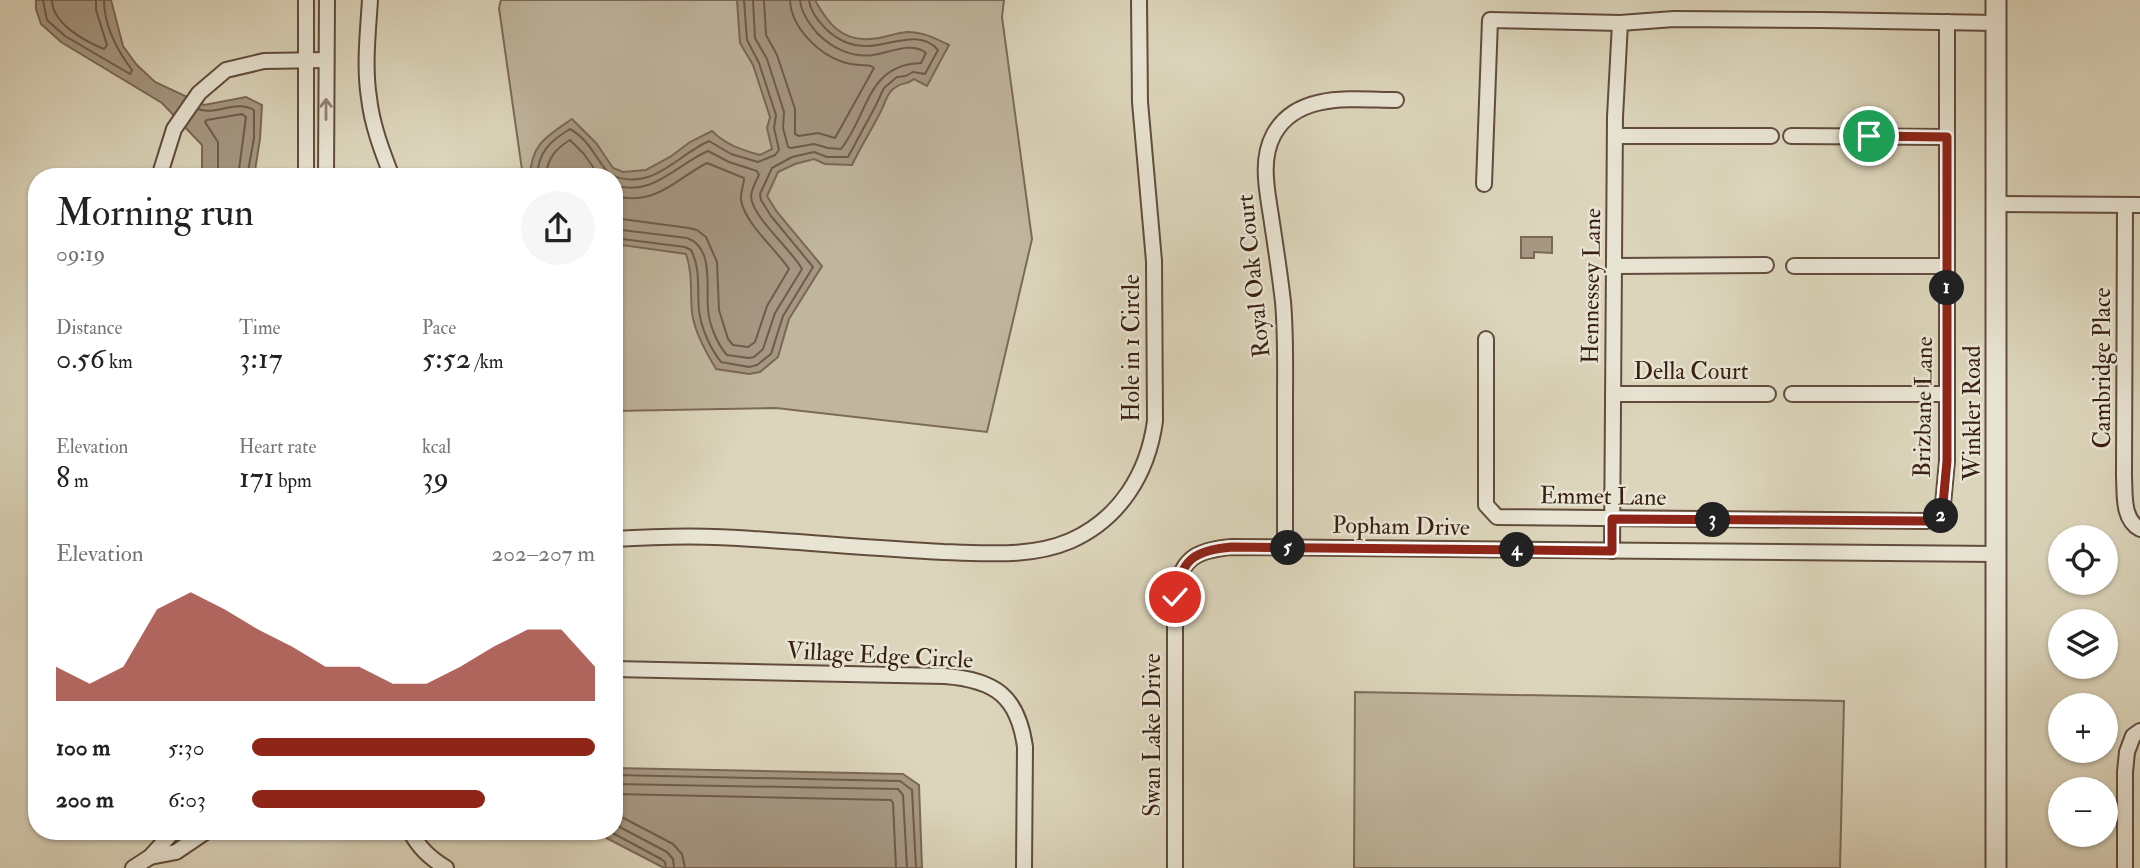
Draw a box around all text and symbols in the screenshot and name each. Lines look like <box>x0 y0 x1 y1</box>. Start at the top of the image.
one-way arrow <box>319 97 333 120</box>
pin <box>1839 106 1899 166</box>
icon: arrive <box>1850 117 1888 155</box>
text: Morning run <box>56 189 254 237</box>
button: share <box>521 191 595 265</box>
street label: Royal Oak Court <box>1229 192 1277 359</box>
street label: Hennessey Lane <box>1575 208 1608 364</box>
text: 09:19 <box>56 239 105 268</box>
pin: 1 <box>1930 270 1965 306</box>
street label: Hole in 1 Circle <box>1116 274 1147 422</box>
text: 1 <box>1943 275 1950 299</box>
street label: Cambridge Place <box>2087 287 2118 449</box>
text: Distance <box>56 316 122 340</box>
text: Time <box>239 316 281 340</box>
text: Pace <box>422 316 456 340</box>
street label: Brizbane Lane <box>1907 336 1940 478</box>
text: 0.56 <box>56 340 105 377</box>
text: 3:17 <box>239 340 282 377</box>
text: 5:52 <box>422 340 471 377</box>
street label: Winkler Road <box>1957 345 1988 481</box>
text: km <box>105 350 133 374</box>
text: /km <box>471 350 504 374</box>
street label: Della Court <box>1633 356 1749 387</box>
text: Elevation <box>56 435 128 459</box>
text: Heart rate <box>239 435 316 459</box>
text: kcal <box>422 435 451 459</box>
text: 8 <box>56 459 70 496</box>
text: 171 <box>239 459 274 496</box>
text: 39 <box>422 459 449 496</box>
text: m <box>70 469 89 493</box>
text: bpm <box>274 469 312 493</box>
street label: Emmet Lane <box>1539 480 1667 513</box>
pin: 2 <box>1924 498 1958 534</box>
pin: 3 <box>1696 503 1730 538</box>
text: 2 <box>1936 503 1945 527</box>
text: 3 <box>1709 507 1716 531</box>
street label: Popham Drive <box>1332 510 1470 543</box>
map controls <box>2048 525 2118 847</box>
button: locate <box>2048 525 2118 595</box>
pin: 5 <box>1270 530 1306 566</box>
pin: 4 <box>1500 532 1534 568</box>
text: 5 <box>1283 535 1292 559</box>
text: 4 <box>1511 537 1522 561</box>
text: Elevation <box>56 539 144 568</box>
text: 202–207 m <box>492 539 595 568</box>
pin <box>1145 567 1205 627</box>
icon: check <box>1156 578 1194 616</box>
button: layers <box>2048 609 2118 679</box>
street label: Village Edge Circle <box>786 635 974 676</box>
street label: Swan Lake Drive <box>1137 653 1168 817</box>
button: + <box>2048 693 2118 763</box>
text: 100 m <box>56 733 110 762</box>
text: 5:30 <box>168 733 204 762</box>
button: − <box>2048 777 2118 847</box>
text: 200 m <box>56 785 114 814</box>
text: 6:03 <box>168 785 206 814</box>

